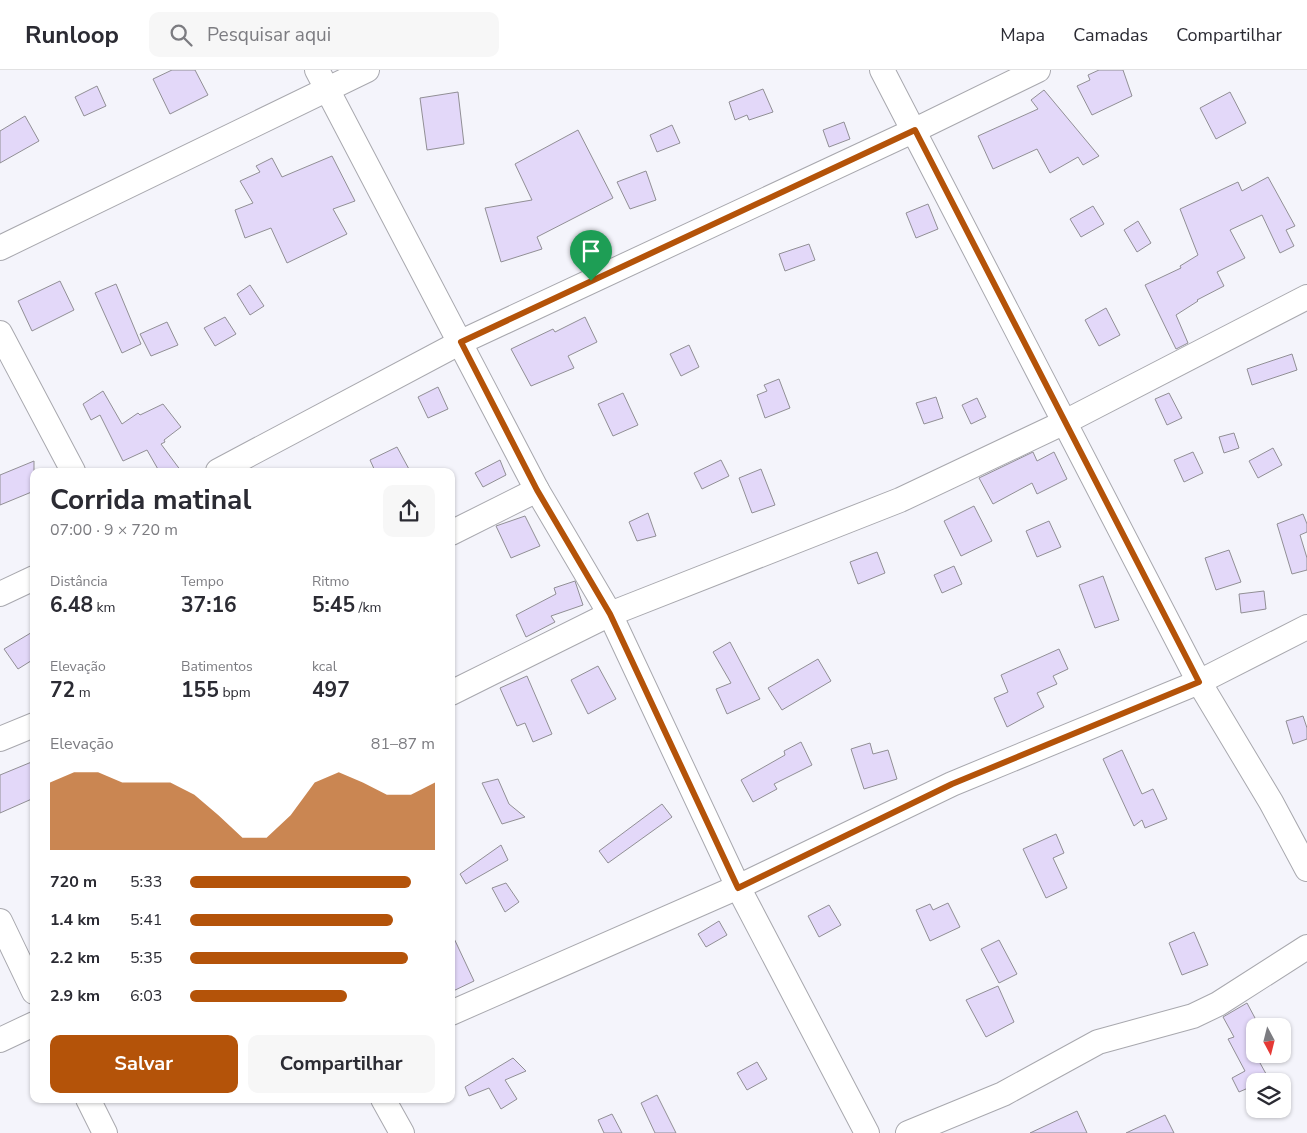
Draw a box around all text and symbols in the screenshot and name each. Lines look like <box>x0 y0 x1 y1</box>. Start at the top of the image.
search box <box>149 12 499 57</box>
text: Runloop <box>25 19 119 51</box>
icon: search <box>167 21 195 49</box>
text: Pesquisar aqui <box>207 22 331 48</box>
text: Mapa <box>1000 23 1045 47</box>
text: Camadas <box>1073 23 1148 47</box>
text: Compartilhar <box>1176 23 1282 47</box>
pin <box>570 230 612 281</box>
icon: arrive <box>577 237 605 265</box>
text: Corrida matinal <box>50 481 251 519</box>
button: share <box>383 485 435 537</box>
text: 07:00 · 9 × 720 m <box>50 519 178 541</box>
text: Distância <box>50 572 108 591</box>
text: Tempo <box>181 572 224 591</box>
text: Ritmo <box>312 572 349 591</box>
text: 6.48 <box>50 591 93 619</box>
text: 37:16 <box>181 591 237 619</box>
text: 5:45 <box>312 591 355 619</box>
text: km <box>93 598 116 617</box>
text: /km <box>355 598 382 617</box>
text: Elevação <box>50 657 106 676</box>
text: Batimentos <box>181 657 253 676</box>
text: kcal <box>312 657 337 676</box>
text: 72 <box>50 676 75 704</box>
text: 155 <box>181 676 219 704</box>
text: 497 <box>312 676 350 704</box>
text: m <box>75 683 91 702</box>
text: bpm <box>219 683 251 702</box>
text: Elevação <box>50 733 114 755</box>
text: 81–87 m <box>371 733 435 755</box>
text: 720 m <box>50 871 97 893</box>
text: 5:33 <box>130 871 162 893</box>
text: 1.4 km <box>50 909 100 931</box>
text: 5:41 <box>130 909 162 931</box>
text: 2.2 km <box>50 947 100 969</box>
text: 5:35 <box>130 947 162 969</box>
text: 2.9 km <box>50 985 100 1007</box>
text: 6:03 <box>130 985 162 1007</box>
north arrow <box>1246 1018 1291 1062</box>
map controls <box>1246 1018 1291 1118</box>
button: Salvar <box>50 1035 238 1093</box>
button: Compartilhar <box>248 1035 435 1093</box>
button: layers <box>1246 1073 1291 1118</box>

